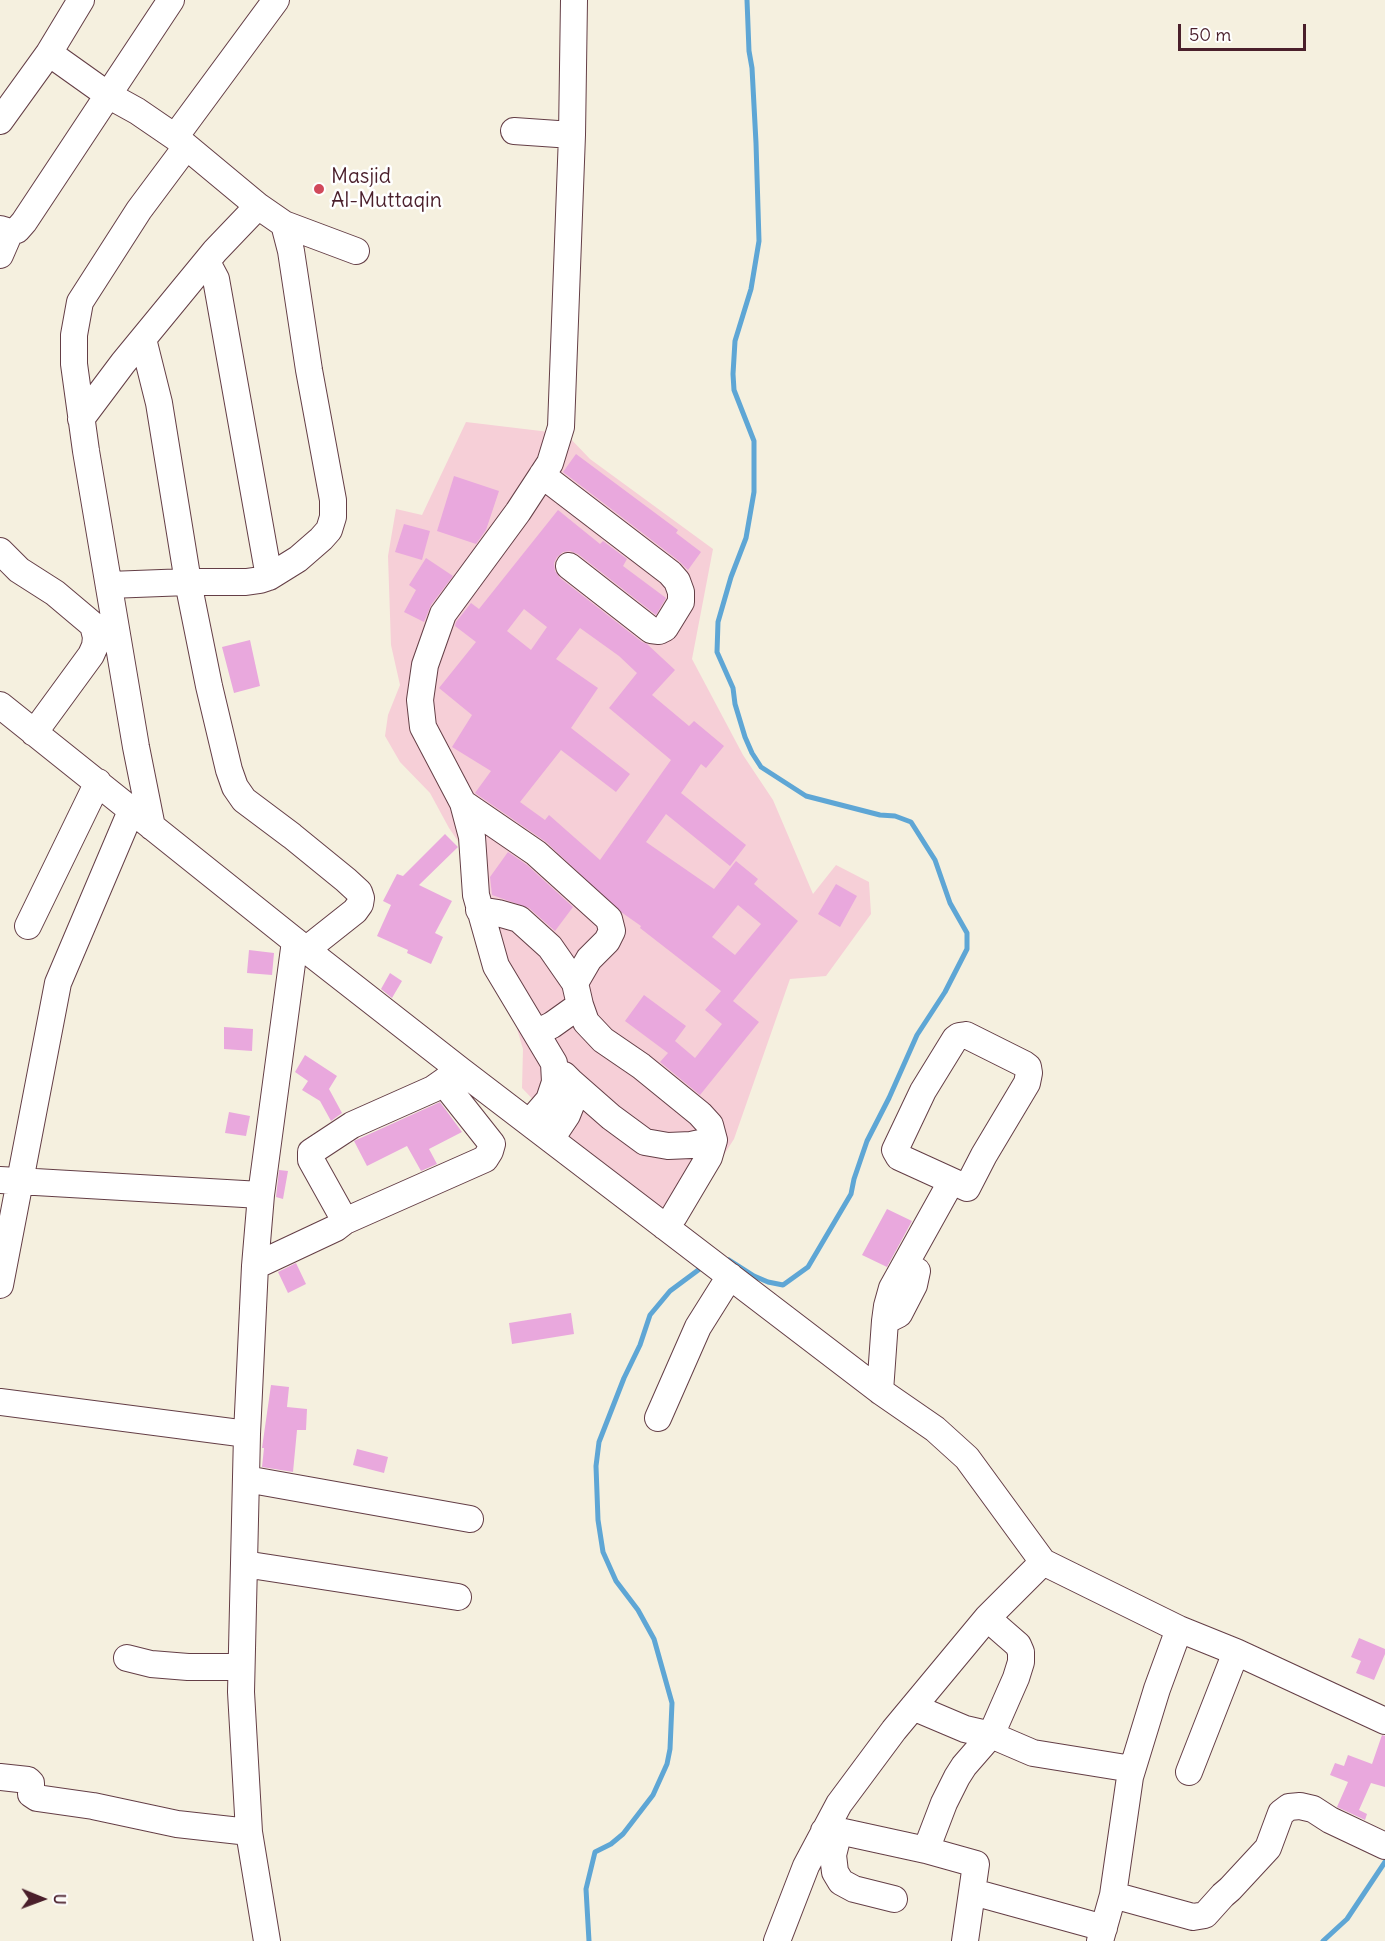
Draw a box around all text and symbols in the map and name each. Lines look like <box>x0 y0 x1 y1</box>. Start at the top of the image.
scale bar <box>1181 12 1308 50</box>
text: 50 m <box>1189 23 1231 46</box>
place label: Masjid Al-Muttaqin <box>331 164 442 214</box>
marker: Masjid Al-Muttaqin <box>312 182 326 196</box>
north arrow <box>12 1869 72 1929</box>
text: U <box>50 1894 70 1905</box>

